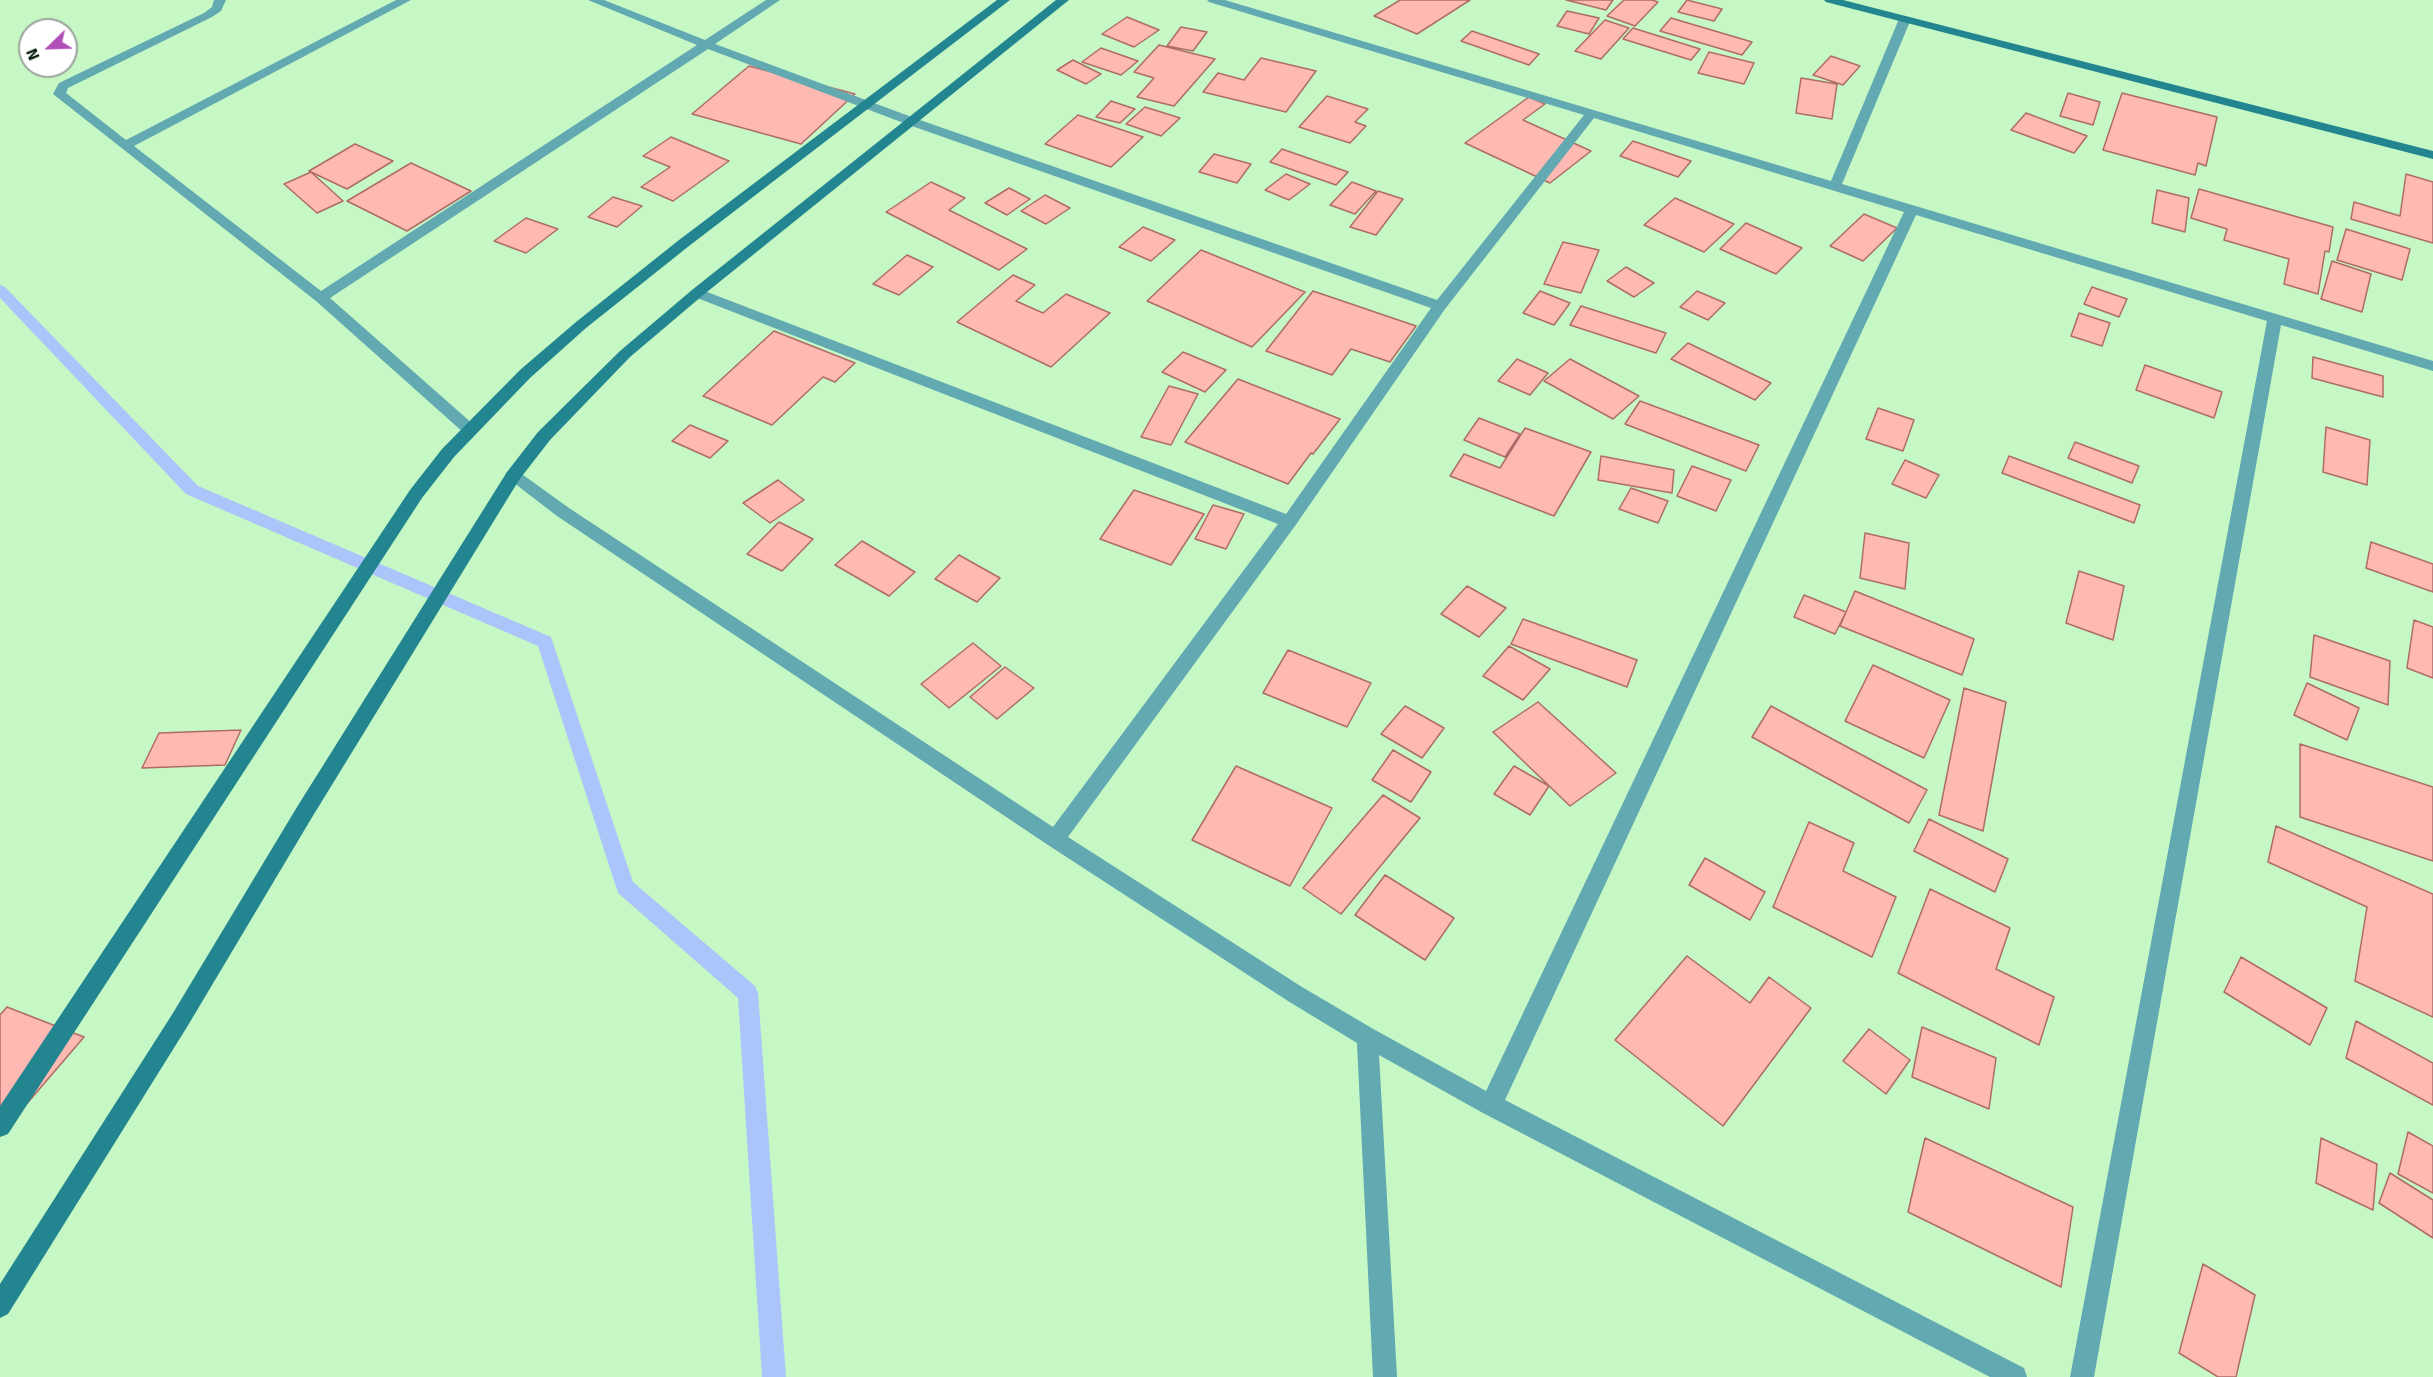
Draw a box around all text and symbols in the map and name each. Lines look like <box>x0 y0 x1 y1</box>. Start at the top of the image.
north arrow <box>18 18 78 78</box>
text: N <box>22 45 45 63</box>

